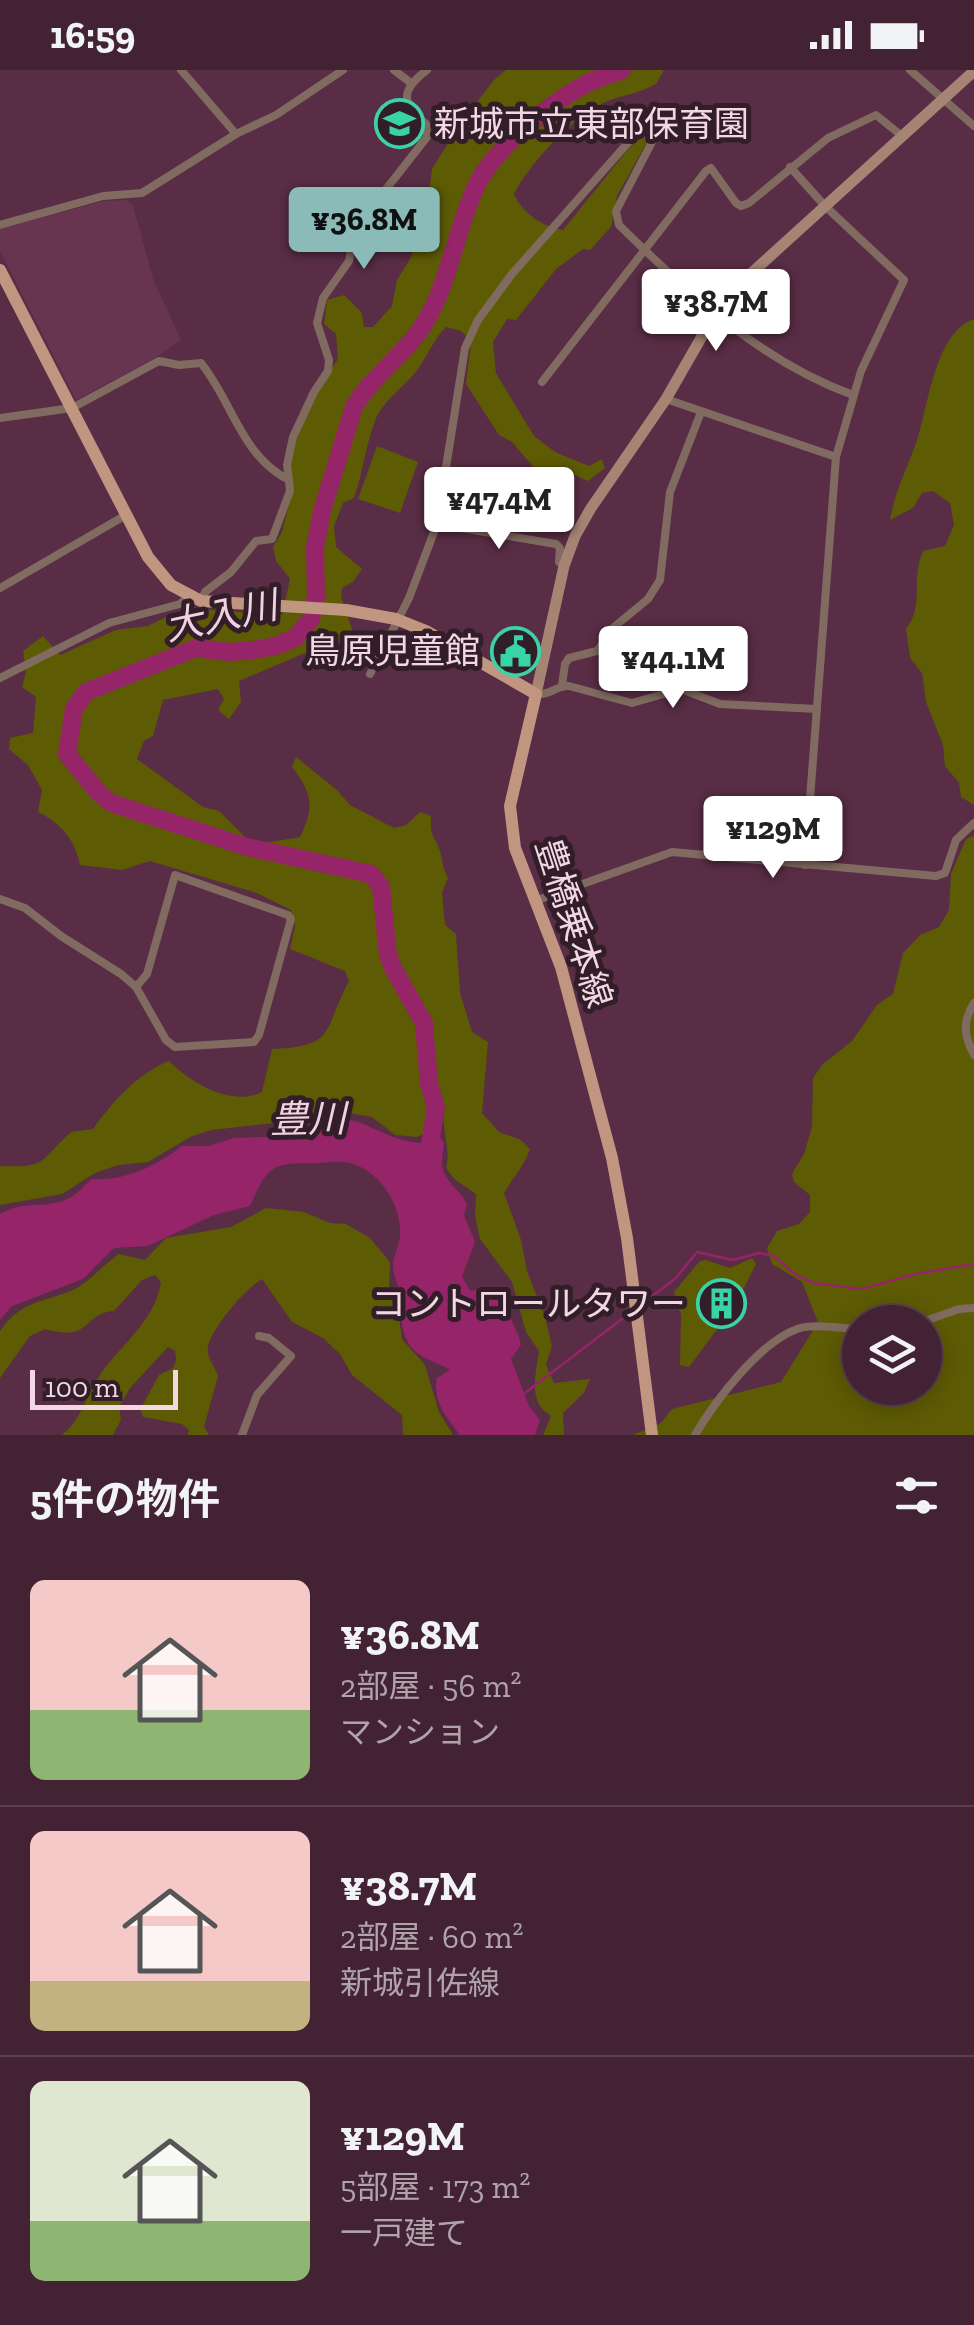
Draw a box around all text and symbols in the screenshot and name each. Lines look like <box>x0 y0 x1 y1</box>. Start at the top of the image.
text: 16:59 <box>50 12 135 58</box>
school or university icon: 新城市立東部保育園 <box>373 98 425 150</box>
place label: 新城市立東部保育園 <box>434 103 749 145</box>
pin: ¥36.8M <box>283 187 445 272</box>
text: ¥36.8M <box>311 200 417 238</box>
pin: ¥38.7M <box>635 269 797 354</box>
text: ¥38.7M <box>664 282 768 320</box>
pin: ¥47.4M <box>418 467 580 552</box>
text: ¥47.4M <box>446 480 552 518</box>
water label: 大入川 <box>160 581 285 650</box>
public building icon: 鳥原児童館 <box>489 625 541 677</box>
pin: ¥44.1M <box>592 626 754 711</box>
place label: 鳥原児童館 <box>305 630 480 672</box>
text: ¥44.1M <box>621 639 725 677</box>
pin: ¥129M <box>703 796 843 881</box>
text: ¥129M <box>725 809 821 847</box>
street label: 豊橋乗本線 <box>527 833 621 1013</box>
water label: 豊川 <box>270 1095 350 1143</box>
building icon: コントロールタワー <box>695 1278 747 1330</box>
place label: コントロールタワー <box>371 1283 686 1325</box>
map controls <box>842 1305 942 1405</box>
button: layers <box>842 1305 942 1405</box>
scale bar <box>30 1365 178 1410</box>
text: 100 m <box>45 1371 119 1404</box>
icon: filters <box>889 1468 944 1523</box>
text: 5件の物件 <box>30 1474 220 1525</box>
text: ¥36.8M <box>340 1609 480 1660</box>
icon: home <box>110 1620 230 1740</box>
text: 2部屋 · 56 m² <box>340 1667 521 1705</box>
text: マンション <box>340 1713 500 1751</box>
text: ¥38.7M <box>340 1860 477 1911</box>
icon: home <box>110 1871 230 1991</box>
text: 2部屋 · 60 m² <box>340 1918 523 1956</box>
text: 新城引佐線 <box>340 1964 500 2002</box>
text: ¥129M <box>340 2110 465 2161</box>
icon: home <box>110 2121 230 2241</box>
text: 5部屋 · 173 m² <box>340 2168 530 2206</box>
text: 一戸建て <box>340 2214 468 2252</box>

